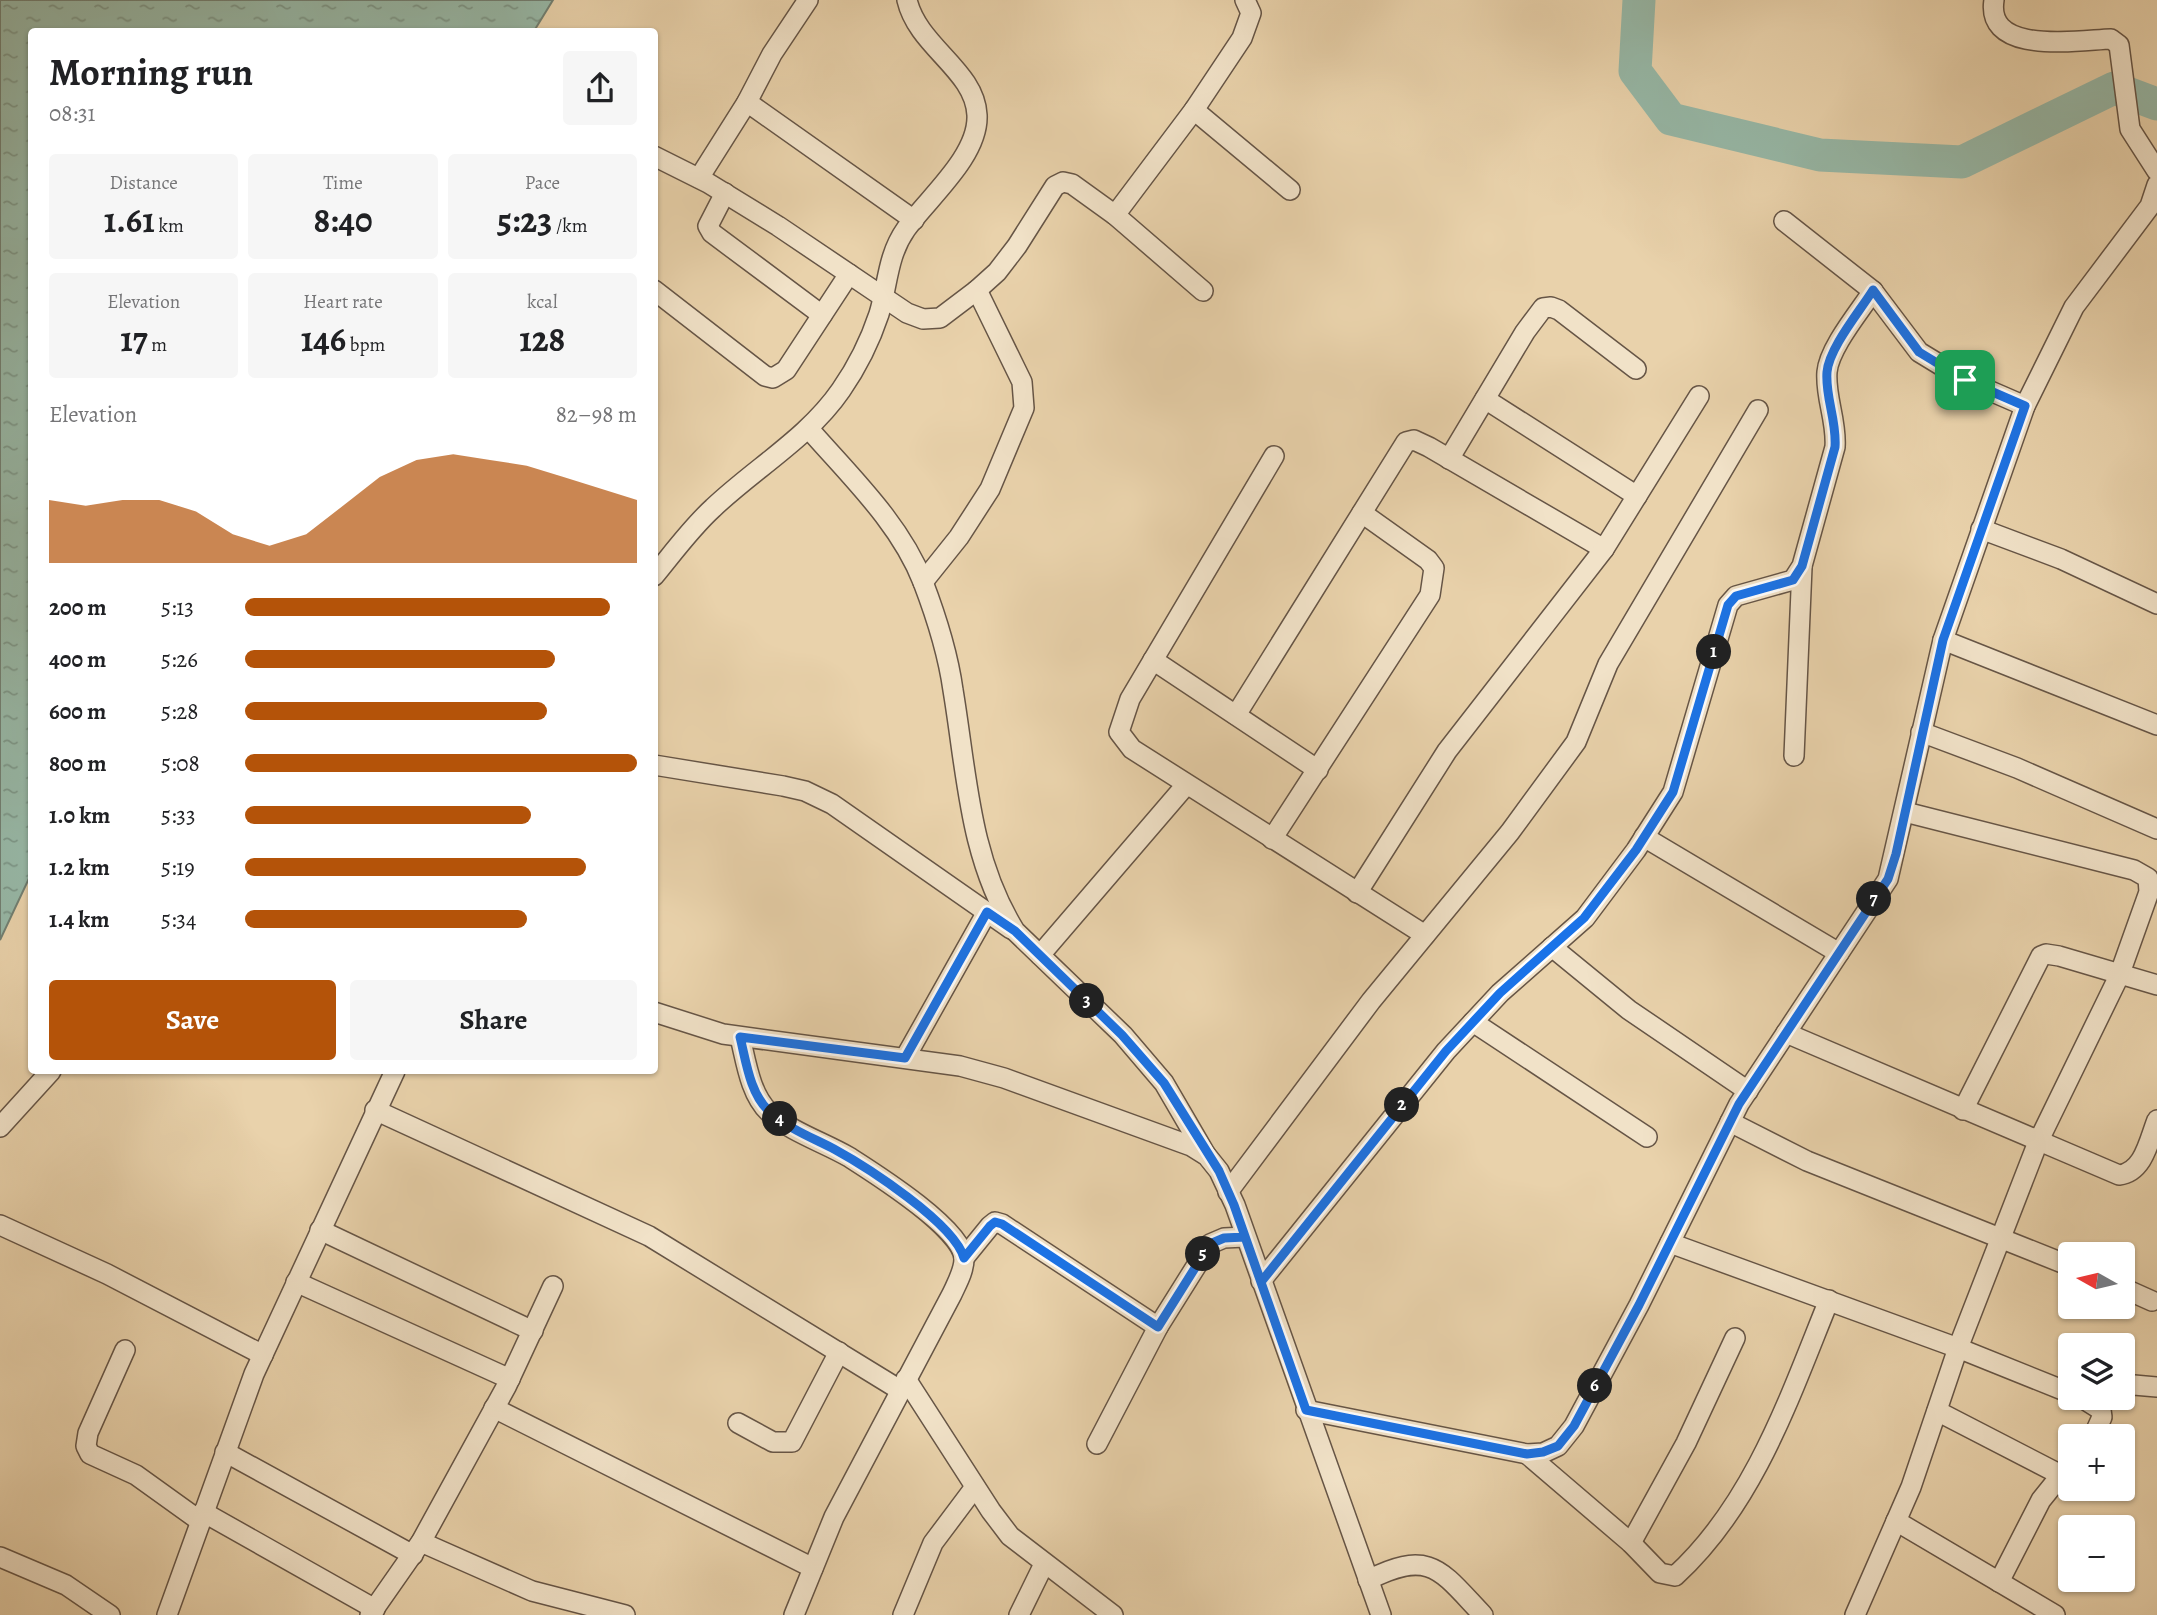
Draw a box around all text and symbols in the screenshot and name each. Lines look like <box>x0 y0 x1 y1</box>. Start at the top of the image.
text: Morning run <box>49 46 253 98</box>
button: share <box>563 51 637 125</box>
text: 08:31 <box>49 98 95 129</box>
text: Distance <box>110 170 178 196</box>
text: Time <box>323 170 363 196</box>
text: Pace <box>525 170 560 196</box>
text: 1.61 <box>104 196 155 244</box>
text: 8:40 <box>313 196 373 244</box>
text: 5:23 <box>497 196 552 244</box>
text: km <box>155 213 184 239</box>
text: /km <box>552 213 588 239</box>
text: Elevation <box>107 289 180 315</box>
text: Heart rate <box>303 289 383 315</box>
text: kcal <box>527 289 558 315</box>
text: 17 <box>120 315 148 363</box>
text: 146 <box>301 315 346 363</box>
text: 128 <box>519 315 565 363</box>
text: m <box>148 332 167 358</box>
text: bpm <box>346 332 385 358</box>
pin <box>1935 350 1995 410</box>
icon: arrive <box>1946 361 1984 399</box>
text: Elevation <box>49 399 137 430</box>
text: 82–98 m <box>556 399 637 430</box>
text: 200 m <box>49 592 107 623</box>
text: 5:13 <box>161 592 194 623</box>
pin: 1 <box>1696 634 1732 670</box>
text: 1 <box>1710 638 1717 664</box>
text: 400 m <box>49 644 106 675</box>
text: 5:26 <box>161 644 198 675</box>
text: 600 m <box>49 696 106 727</box>
text: 5:28 <box>161 696 198 727</box>
text: 800 m <box>49 748 106 779</box>
text: 5:08 <box>161 748 200 779</box>
text: 1.0 km <box>49 800 110 831</box>
text: 5:33 <box>161 800 196 831</box>
text: 1.2 km <box>49 852 110 883</box>
text: 5:19 <box>161 852 195 883</box>
pin: 7 <box>1856 881 1892 916</box>
text: 7 <box>1869 885 1878 911</box>
text: 1.4 km <box>49 904 110 935</box>
text: 5:34 <box>161 904 196 935</box>
button: Save <box>49 980 336 1060</box>
button: Share <box>350 980 637 1060</box>
pin: 3 <box>1070 984 1104 1018</box>
text: 3 <box>1082 987 1091 1013</box>
pin: 2 <box>1384 1088 1420 1122</box>
text: 2 <box>1397 1091 1406 1117</box>
pin: 4 <box>762 1102 798 1136</box>
text: 4 <box>775 1105 784 1131</box>
pin: 5 <box>1186 1236 1220 1272</box>
text: 5 <box>1198 1240 1207 1266</box>
north arrow <box>2058 1242 2135 1320</box>
map controls <box>2058 1242 2135 1592</box>
button: layers <box>2058 1333 2135 1410</box>
pin: 6 <box>1578 1368 1612 1404</box>
text: 6 <box>1590 1372 1599 1398</box>
button: + <box>2058 1424 2135 1501</box>
button: − <box>2058 1515 2135 1592</box>

